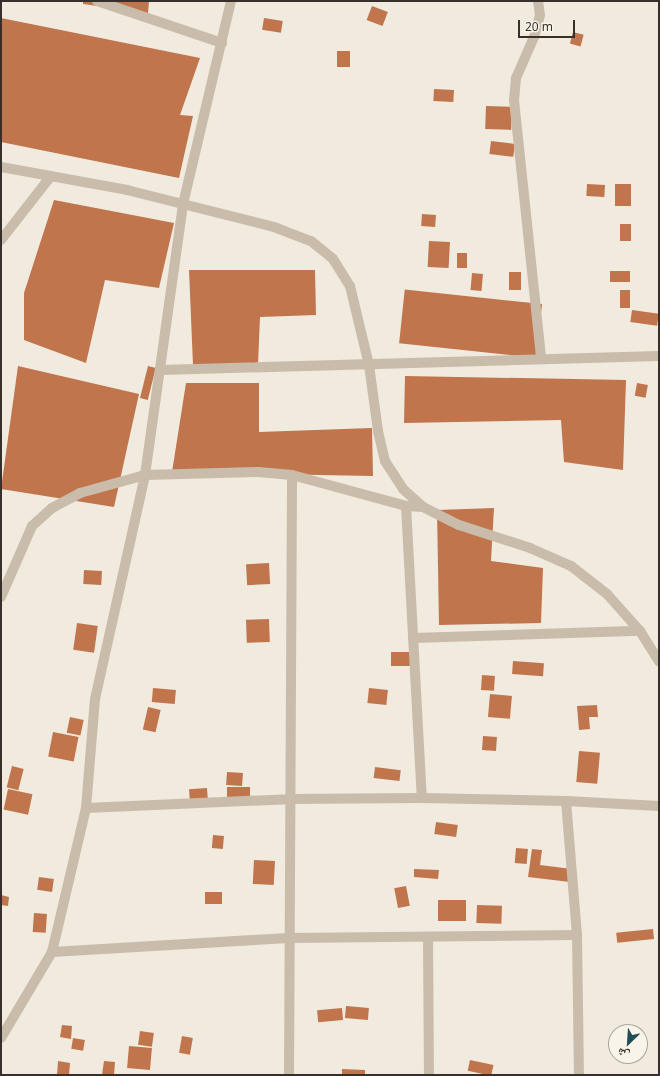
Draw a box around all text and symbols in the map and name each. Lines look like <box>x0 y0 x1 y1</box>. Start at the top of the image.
scale bar <box>520 12 577 38</box>
text: 20 m <box>525 18 553 35</box>
north arrow <box>608 1024 648 1064</box>
text: ش <box>615 1045 632 1064</box>

